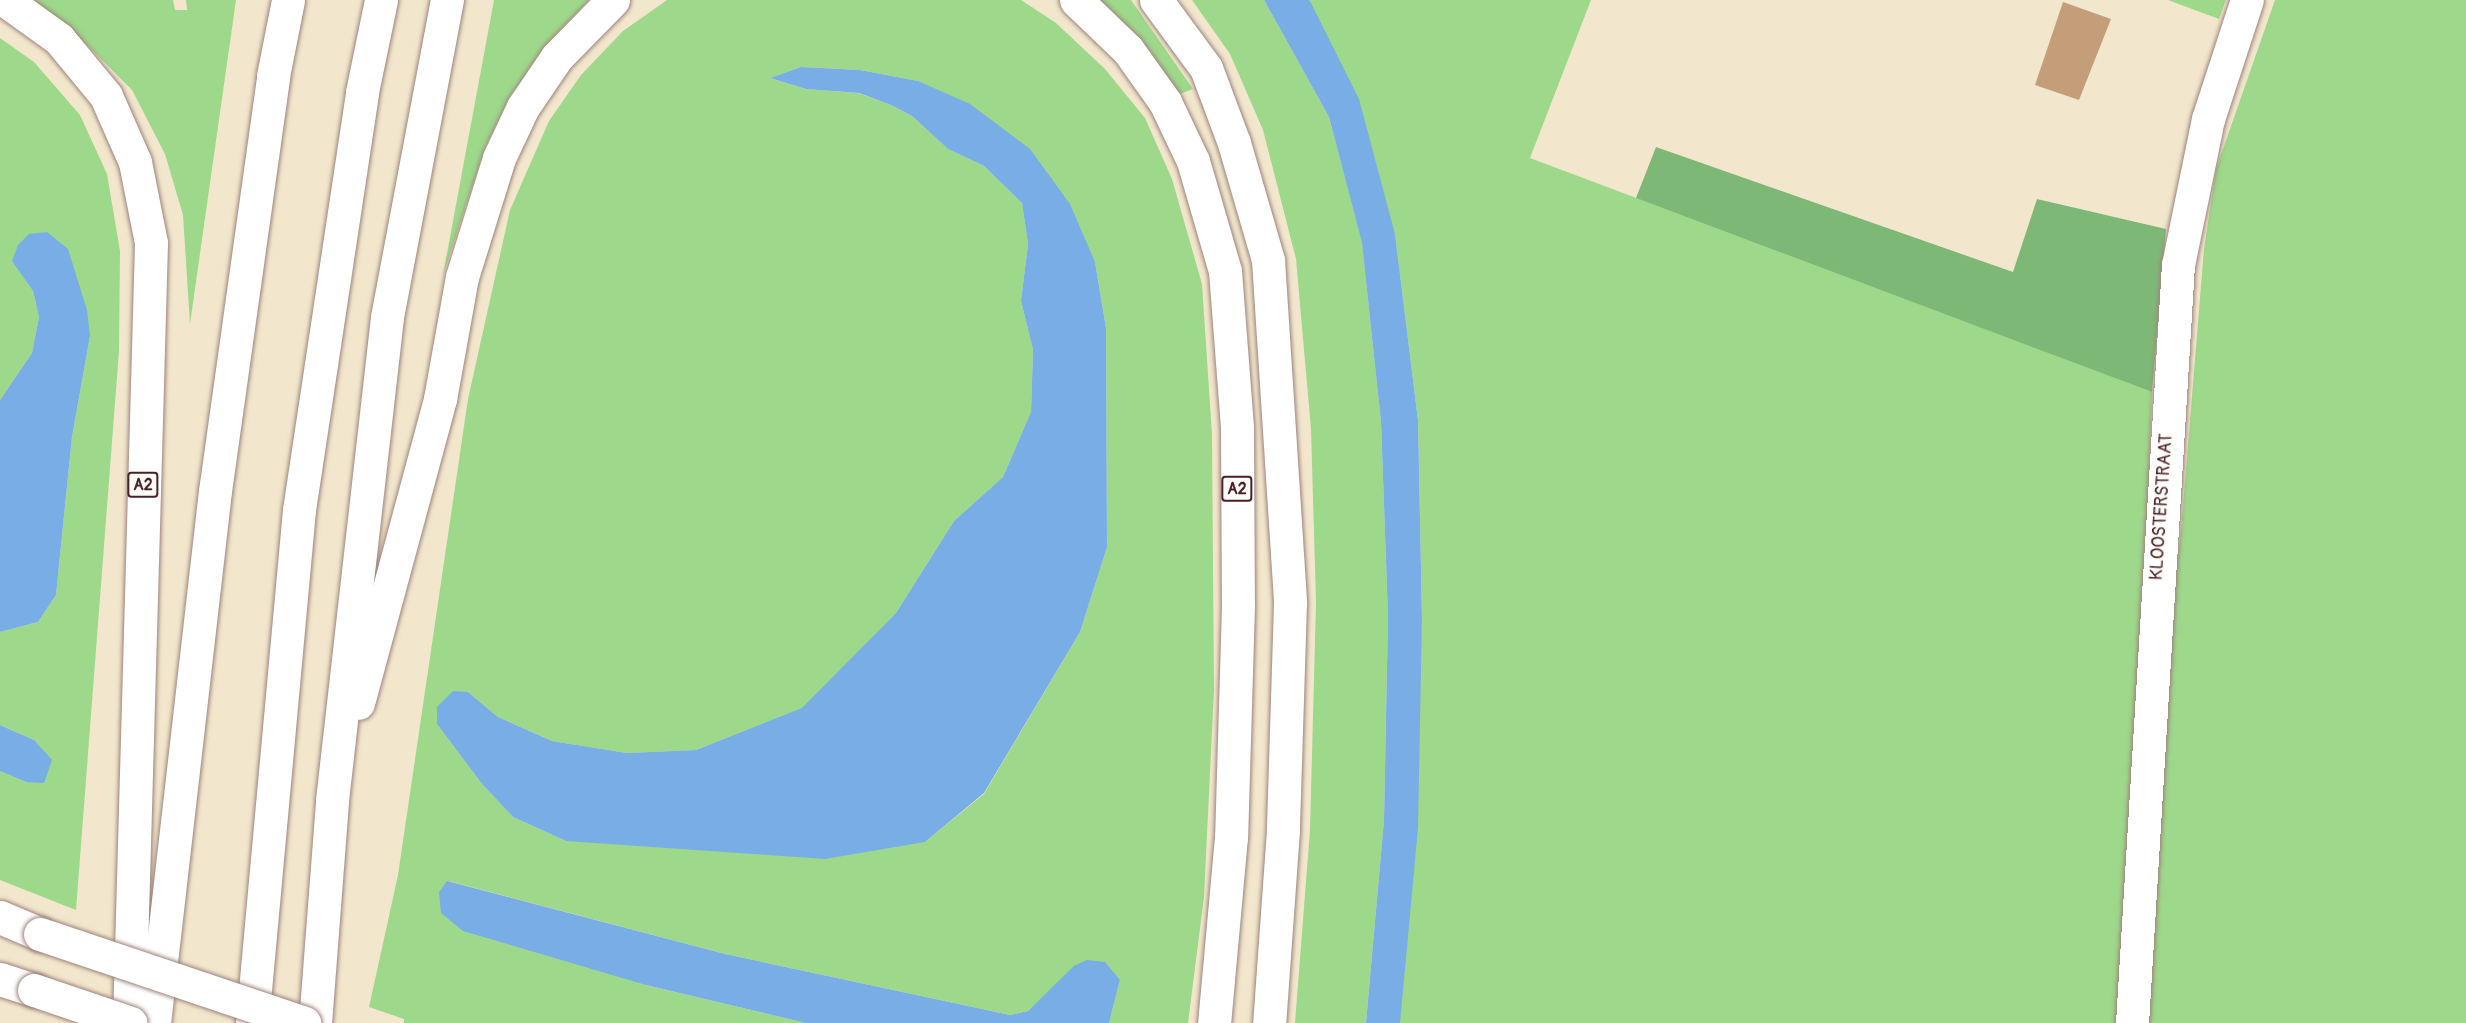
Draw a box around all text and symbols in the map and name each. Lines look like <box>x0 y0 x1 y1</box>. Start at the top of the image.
street label: KLOOSTERSTRAAT <box>2146 433 2178 581</box>
road number: A2 <box>126 472 160 498</box>
road number: A2 <box>1220 476 1254 502</box>

